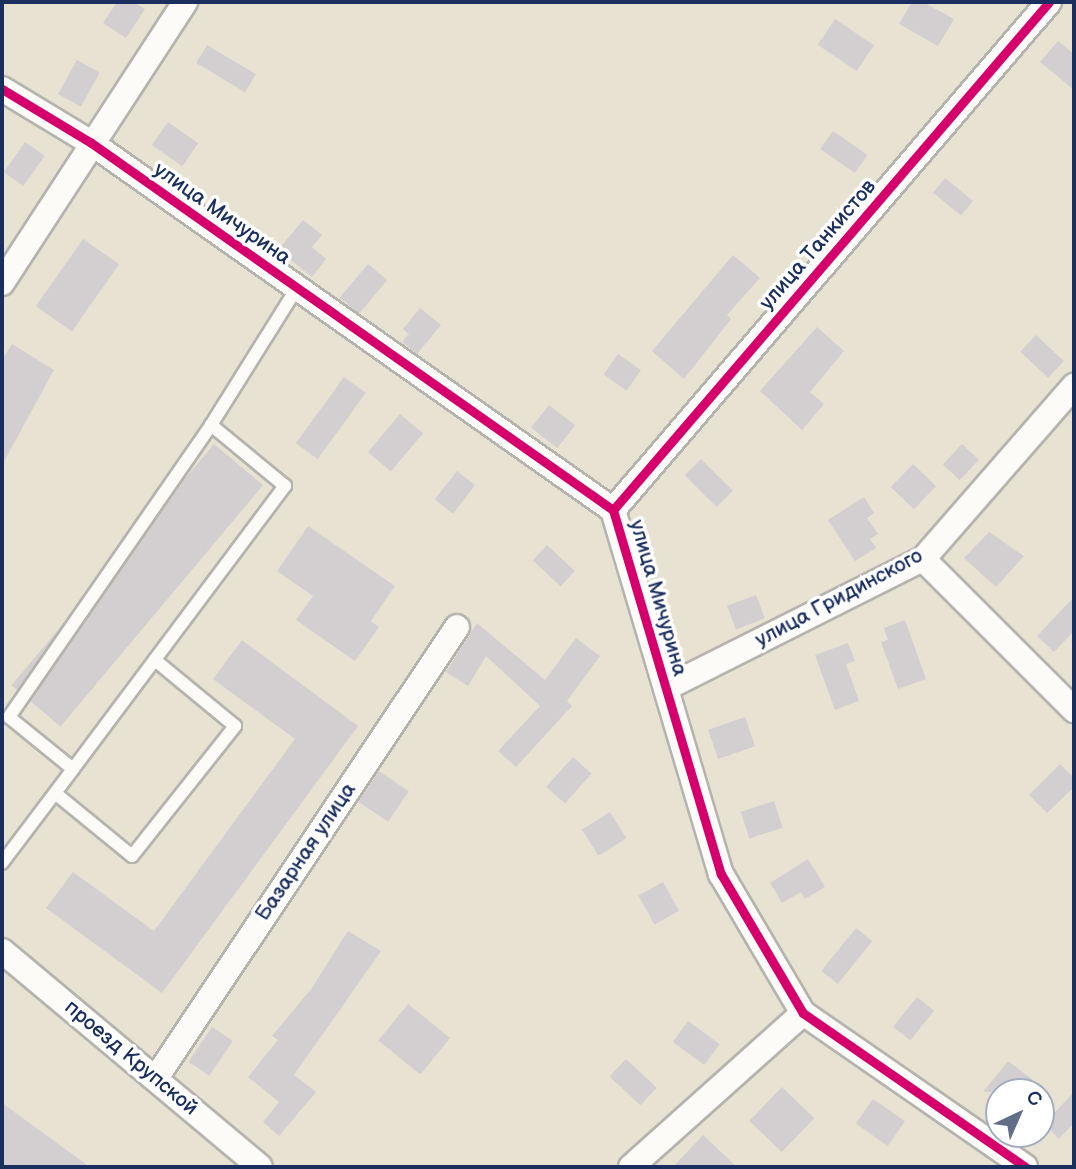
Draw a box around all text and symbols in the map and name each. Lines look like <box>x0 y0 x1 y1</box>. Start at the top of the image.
street label: улица Мичурина <box>149 157 295 271</box>
street label: улица Танкистов <box>754 175 882 315</box>
street label: улица Мичурина <box>624 517 692 679</box>
street label: улица Гридинского <box>751 543 927 653</box>
street label: Базарная улица <box>251 778 361 926</box>
street label: проезд Крупской <box>59 995 203 1121</box>
north arrow <box>985 1078 1055 1148</box>
text: С <box>1021 1086 1046 1112</box>

